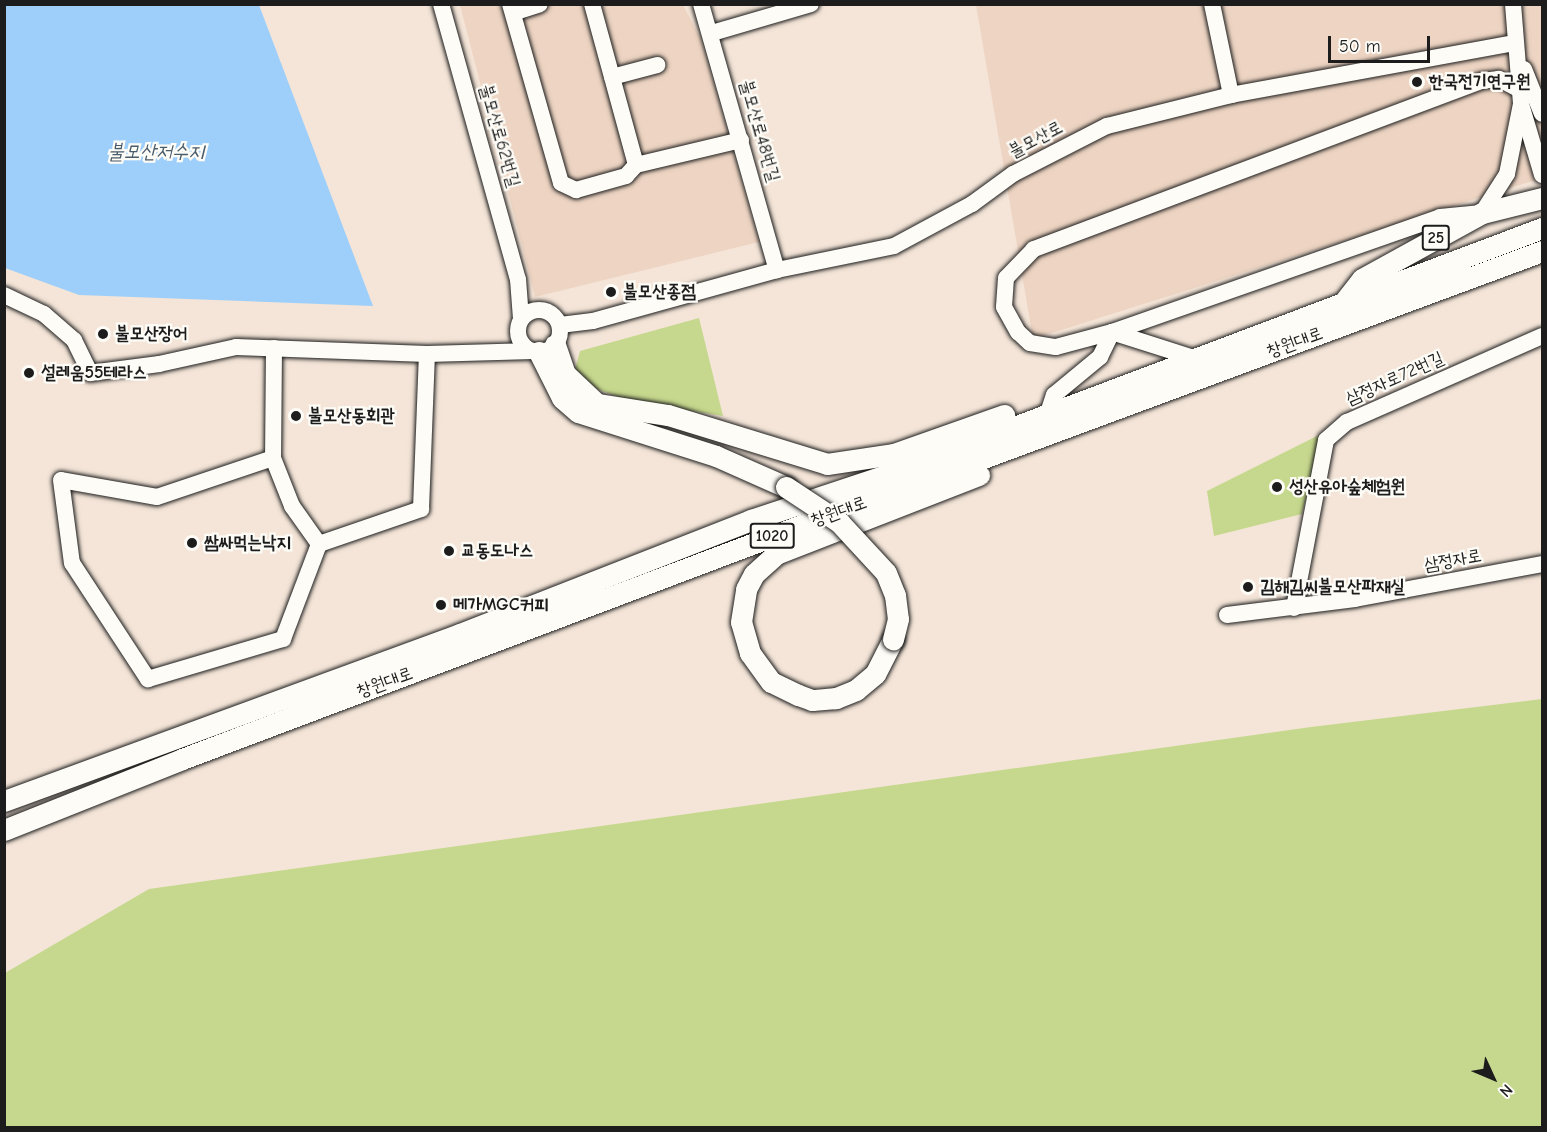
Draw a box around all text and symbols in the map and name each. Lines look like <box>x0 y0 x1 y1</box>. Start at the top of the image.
scale bar <box>1331 24 1433 62</box>
text: 50 m <box>1339 36 1381 57</box>
place label: 한국전기연구원 <box>1429 71 1530 93</box>
marker: 한국전기연구원 <box>1410 75 1424 89</box>
street label: 불모산로48번길 <box>734 78 784 184</box>
street label: 불모산로62번길 <box>474 82 524 190</box>
street label: 불모산로 <box>1005 117 1067 163</box>
water label: 불모산저수지 <box>108 139 204 163</box>
road number: 25 <box>1421 225 1451 251</box>
place label: 불모산종점 <box>623 281 695 303</box>
marker: 불모산종점 <box>604 285 618 299</box>
place label: 불모산장어 <box>115 323 187 345</box>
street label: 창원대로 <box>1264 323 1326 363</box>
marker: 불모산장어 <box>96 327 110 341</box>
street label: 삼정자로72번길 <box>1343 348 1447 410</box>
place label: 설레움55테라스 <box>41 362 147 384</box>
marker: 설레움55테라스 <box>22 366 36 380</box>
place label: 불모산동회관 <box>308 405 395 427</box>
marker: 불모산동회관 <box>289 409 303 423</box>
place label: 성산유아숲체험원 <box>1289 476 1405 498</box>
marker: 성산유아숲체험원 <box>1270 480 1284 494</box>
street label: 창원대로 <box>808 492 870 532</box>
road number: 1020 <box>750 523 794 549</box>
place label: 쌈싸먹는낙지 <box>204 532 291 554</box>
marker: 쌈싸먹는낙지 <box>185 536 199 550</box>
place label: 교동도나스 <box>461 540 533 562</box>
marker: 교동도나스 <box>442 544 456 558</box>
street label: 삼정자로 <box>1423 545 1483 577</box>
place label: 김해김씨불모산파재실 <box>1260 576 1405 598</box>
marker: 김해김씨불모산파재실 <box>1241 580 1255 594</box>
place label: 메가MGC커피 <box>453 594 549 616</box>
marker: 메가MGC커피 <box>434 598 448 612</box>
street label: 창원대로 <box>354 663 416 703</box>
north arrow <box>1463 1048 1523 1108</box>
text: N <box>1496 1080 1516 1101</box>

